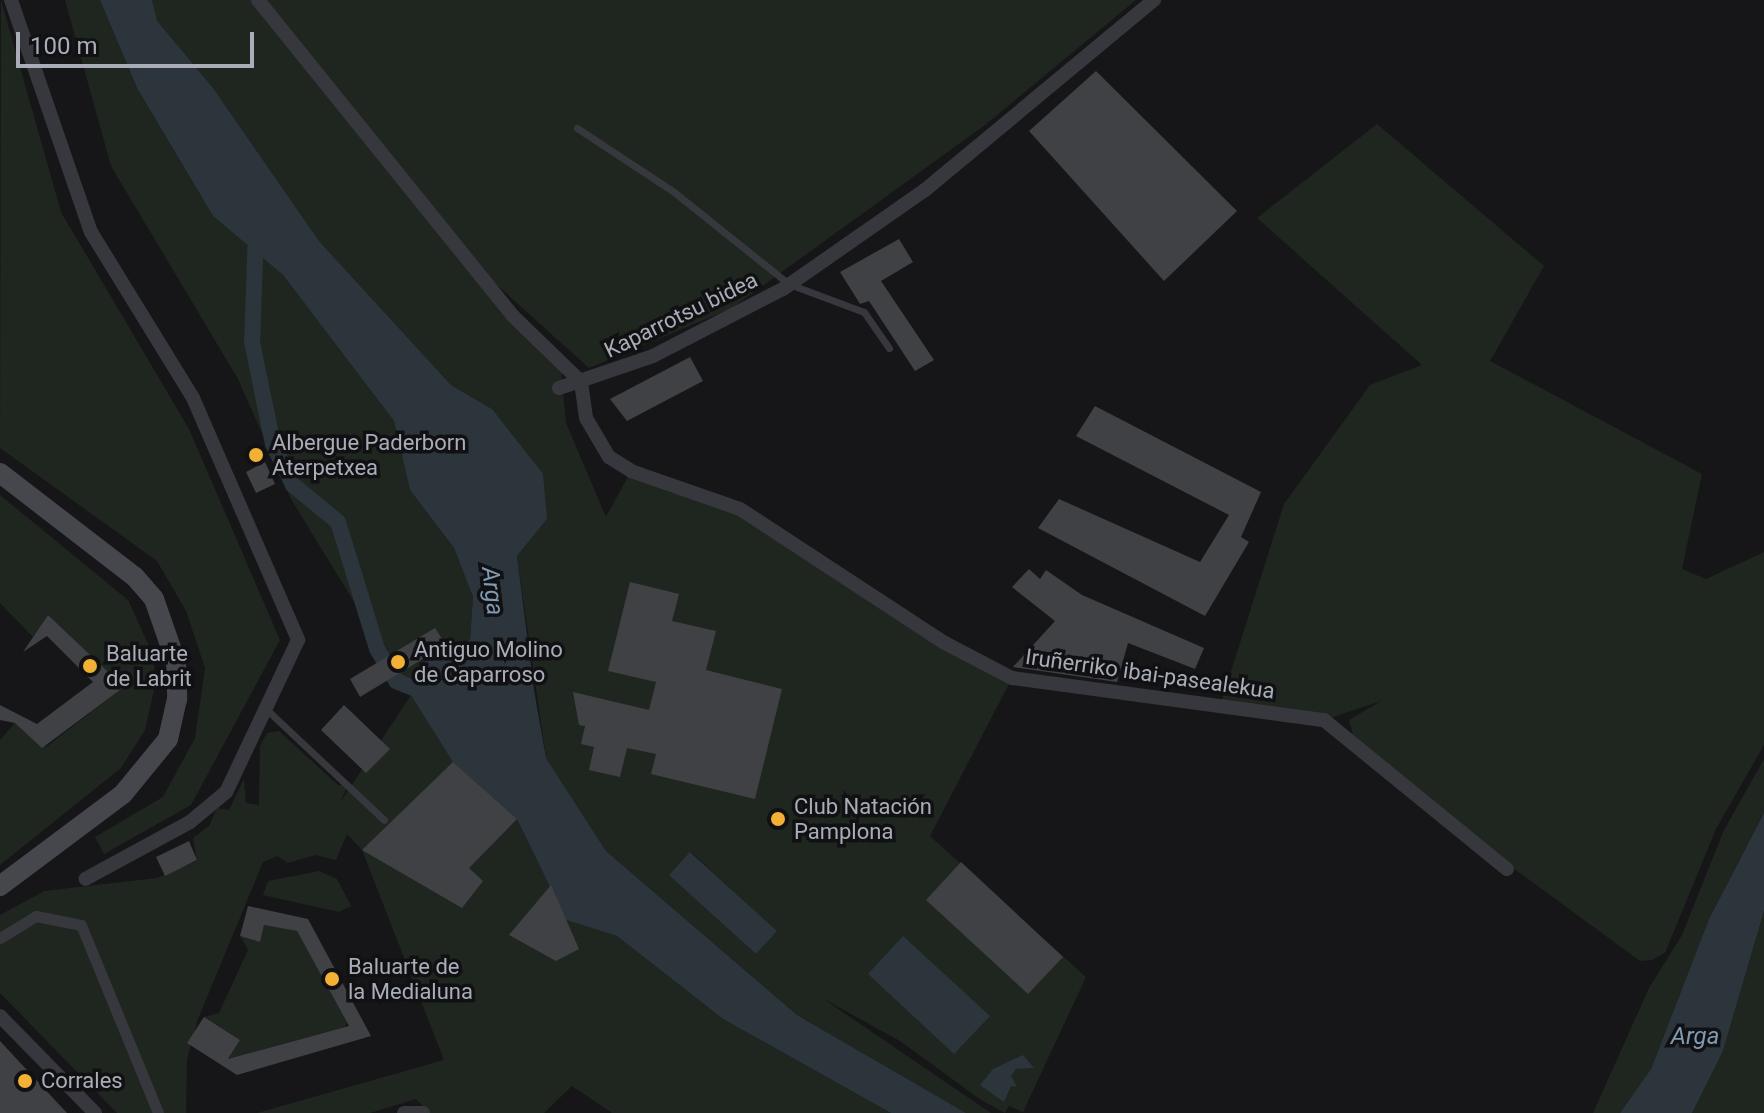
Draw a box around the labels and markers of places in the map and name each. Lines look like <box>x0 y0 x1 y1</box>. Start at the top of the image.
place label: Albergue Paderborn Aterpetxea <box>272 429 466 480</box>
marker: Albergue Paderborn Aterpetxea <box>247 446 265 464</box>
place label: Antiguo Molino de Caparroso <box>414 636 563 688</box>
place label: Baluarte de Labrit <box>106 640 192 692</box>
marker: Antiguo Molino de Caparroso <box>389 653 407 671</box>
marker: Baluarte de Labrit <box>81 657 99 675</box>
place label: Club Natación Pamplona <box>794 793 932 844</box>
marker: Club Natación Pamplona <box>769 810 787 828</box>
place label: Baluarte de la Medialuna <box>348 953 473 1004</box>
marker: Baluarte de la Medialuna <box>323 970 341 988</box>
place label: Corrales <box>41 1068 123 1094</box>
marker: Corrales <box>16 1072 34 1090</box>

